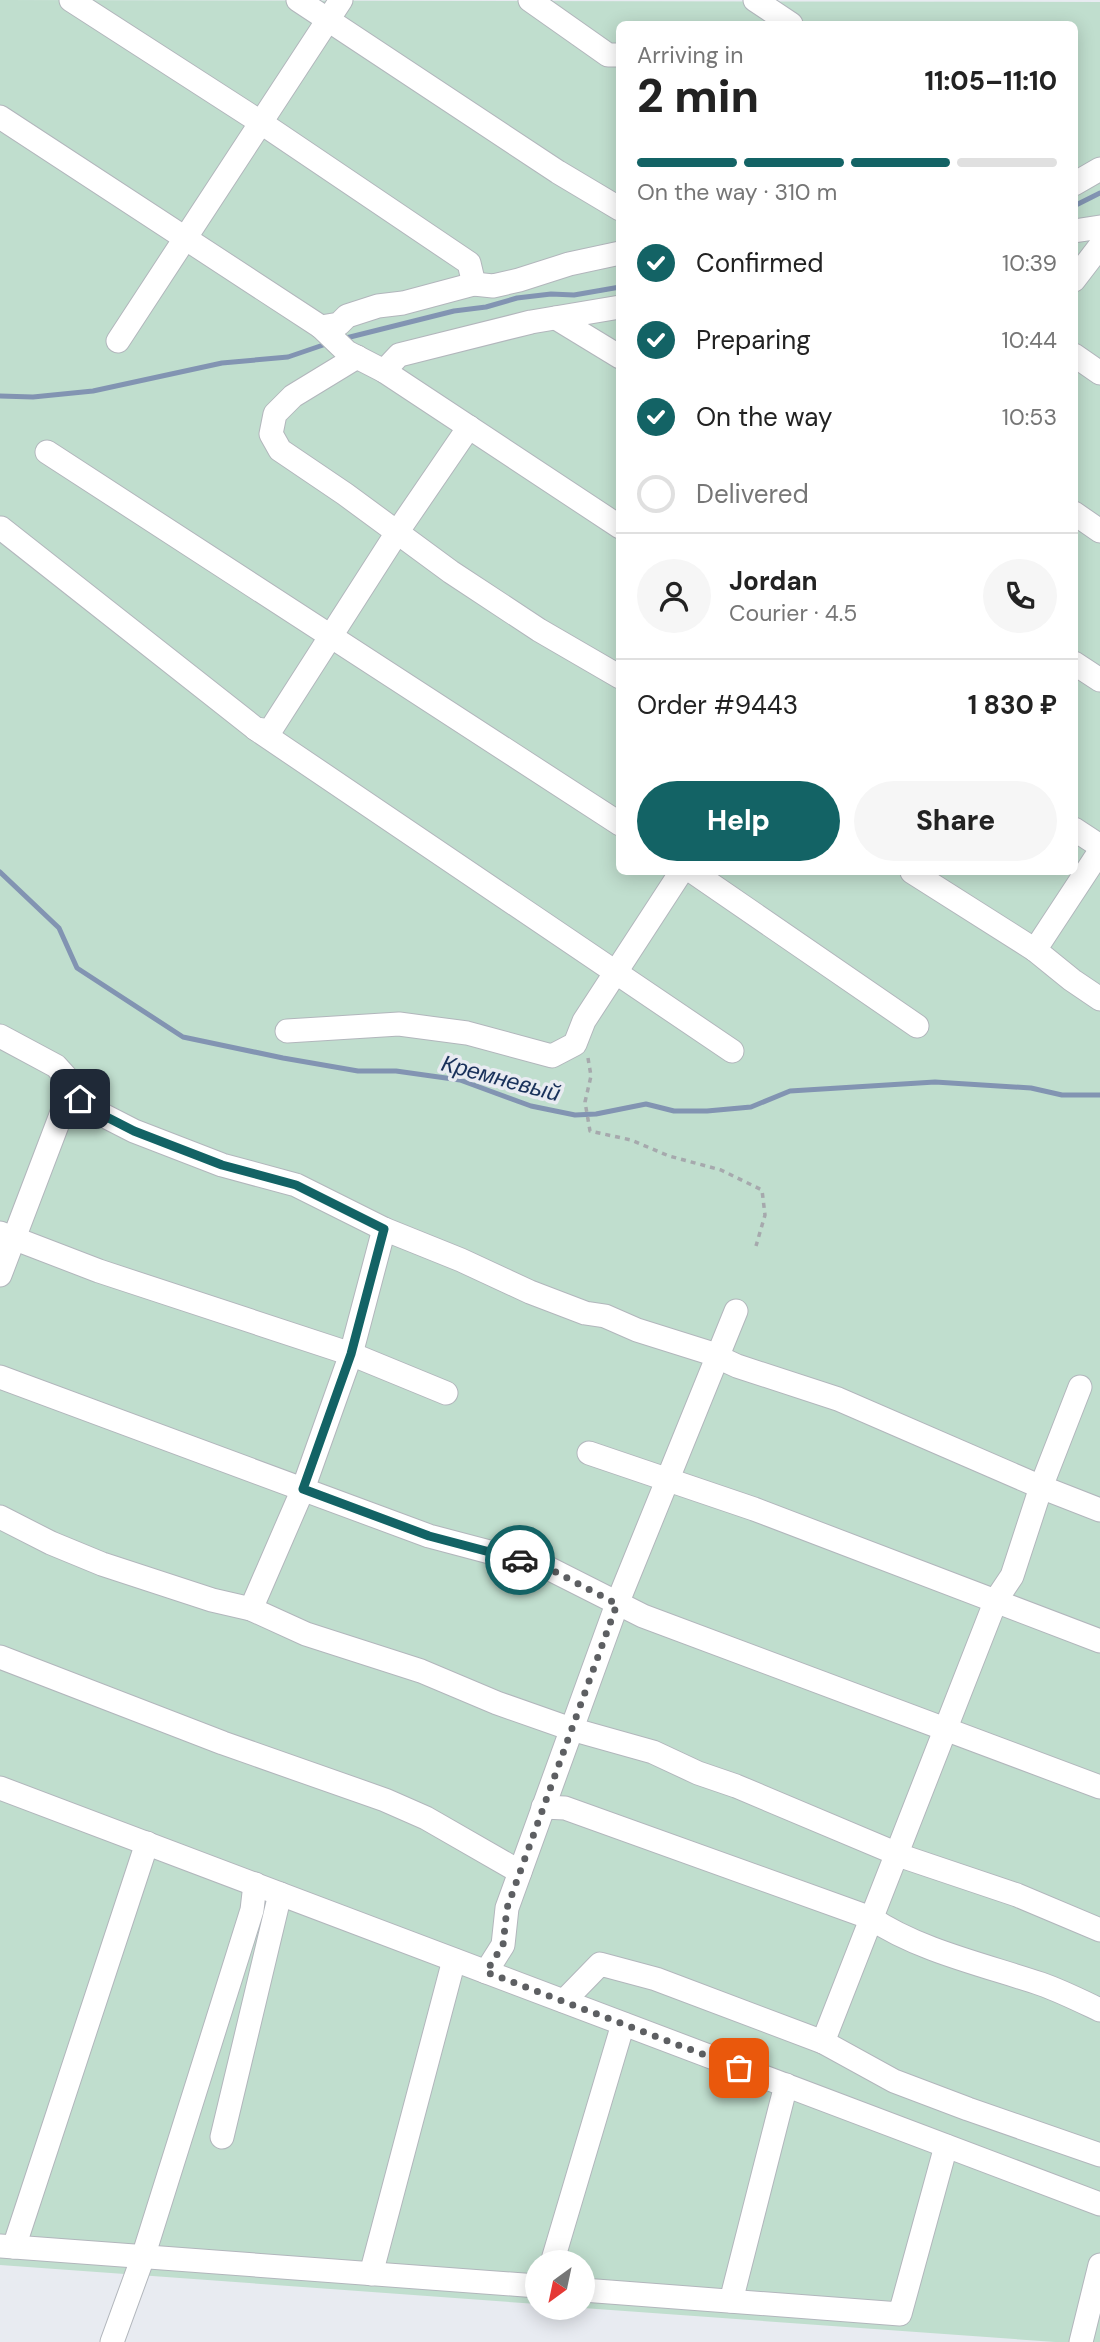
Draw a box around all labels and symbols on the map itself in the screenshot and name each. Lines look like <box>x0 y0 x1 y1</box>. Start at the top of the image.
water label: Кремневый <box>438 1048 564 1108</box>
pin <box>50 1069 110 1129</box>
courier <box>485 1525 555 1595</box>
pin <box>709 2038 769 2098</box>
north arrow <box>525 2250 595 2320</box>

